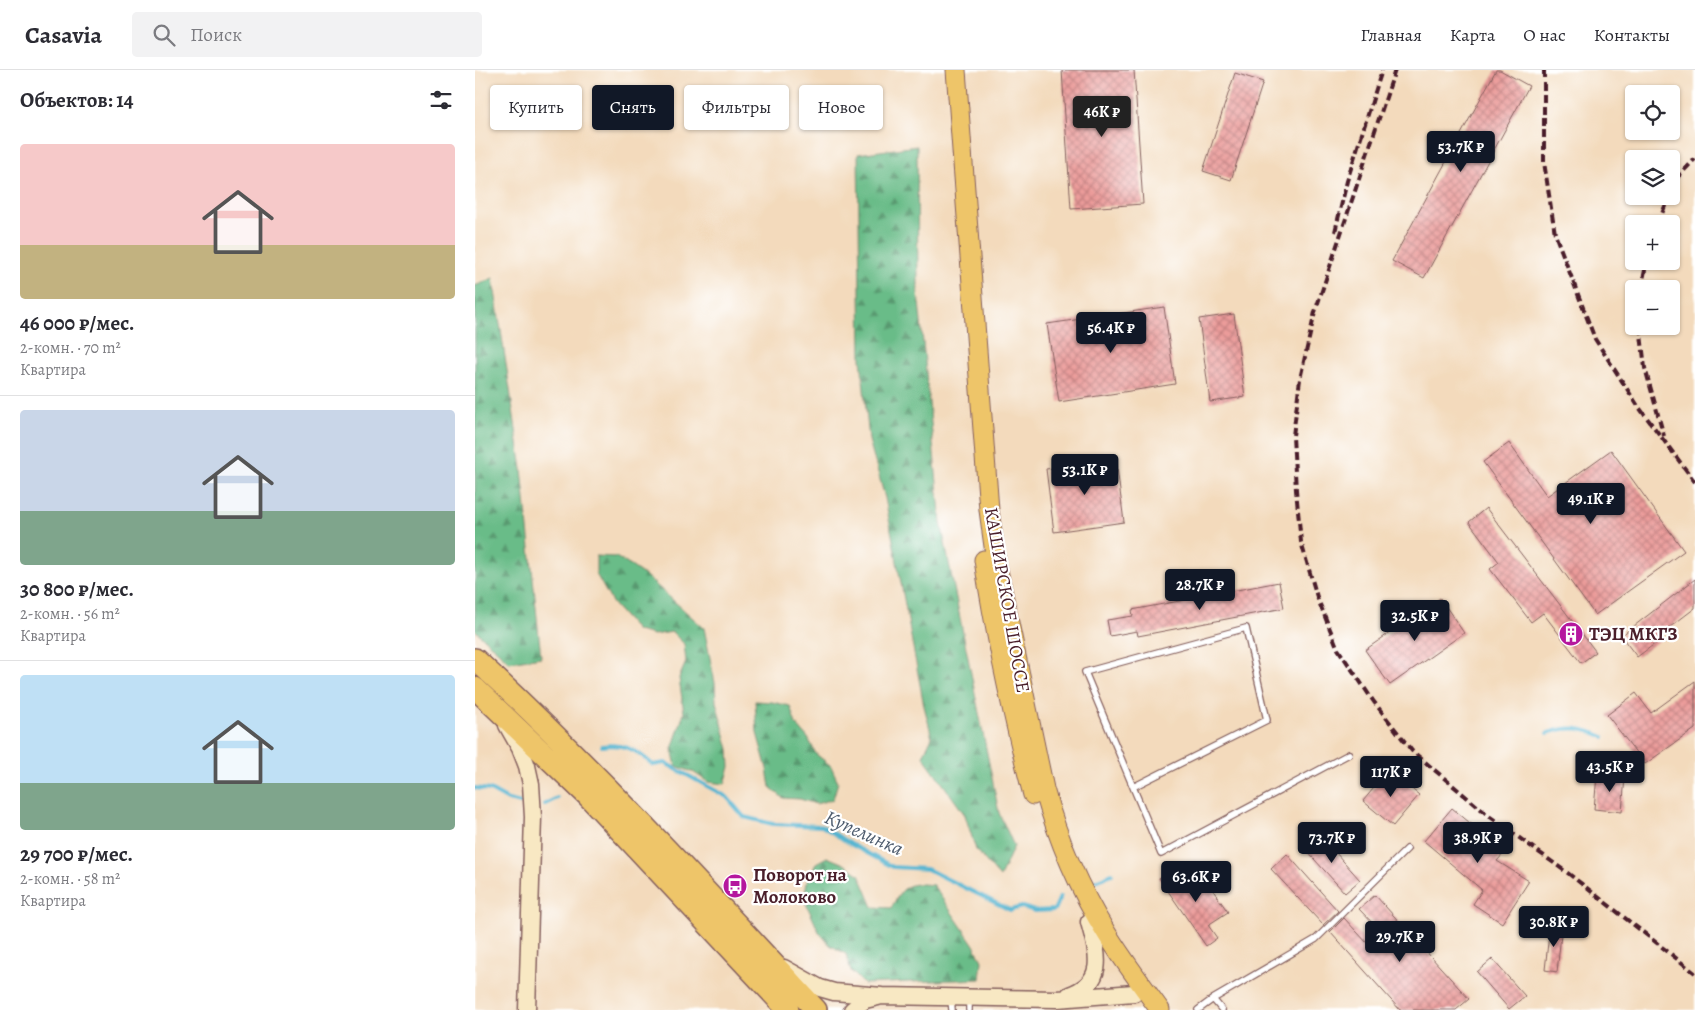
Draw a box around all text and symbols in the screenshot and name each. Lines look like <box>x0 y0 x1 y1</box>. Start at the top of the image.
search box <box>132 12 482 57</box>
text: Casavia <box>25 19 102 51</box>
icon: search <box>150 21 178 49</box>
text: Поиск <box>190 22 242 48</box>
text: Главная <box>1361 23 1422 47</box>
text: Карта <box>1450 23 1495 47</box>
text: О нас <box>1523 23 1566 47</box>
text: Контакты <box>1594 23 1670 47</box>
chip: Купить <box>490 85 582 130</box>
chip: Снять <box>592 85 674 130</box>
chip: Фильтры <box>684 85 789 130</box>
chip: Новое <box>799 85 883 130</box>
map controls <box>1625 85 1680 335</box>
button: locate <box>1625 85 1680 140</box>
text: Объектов: 14 <box>20 86 134 114</box>
icon: filters <box>427 86 455 114</box>
pin: 46K ₽ <box>1067 96 1137 138</box>
text: 46K ₽ <box>1084 101 1120 123</box>
pin: 53.7K ₽ <box>1415 131 1507 173</box>
text: 53.7K ₽ <box>1438 136 1484 158</box>
button: layers <box>1625 150 1680 205</box>
icon: home <box>193 177 283 267</box>
button: + <box>1625 215 1680 270</box>
button: − <box>1625 280 1680 335</box>
text: 46 000 ₽/мес. <box>20 309 135 337</box>
pin: 56.4K ₽ <box>1065 312 1157 354</box>
text: 56.4K ₽ <box>1087 317 1135 339</box>
text: 2-комн. · 70 m² <box>20 337 121 359</box>
text: Квартира <box>20 359 86 381</box>
icon: home <box>193 442 283 532</box>
pin: 53.1K ₽ <box>1039 454 1131 496</box>
text: 53.1K ₽ <box>1062 459 1108 481</box>
pin: 49.1K ₽ <box>1545 482 1637 525</box>
text: 49.1K ₽ <box>1568 488 1614 510</box>
street label: КАШИРСКОЕ ШОССЕ <box>978 505 1036 695</box>
pin: 28.7K ₽ <box>1154 568 1246 611</box>
text: 28.7K ₽ <box>1176 574 1224 596</box>
text: 30 800 ₽/мес. <box>20 575 134 603</box>
pin: 32.5K ₽ <box>1369 600 1461 642</box>
text: 2-комн. · 56 m² <box>20 603 120 625</box>
text: 32.5K ₽ <box>1391 605 1439 627</box>
building icon: ТЭЦ МКГЗ <box>1558 621 1584 647</box>
place label: ТЭЦ МКГЗ <box>1589 621 1678 647</box>
text: Квартира <box>20 625 86 647</box>
icon: home <box>193 707 283 797</box>
pin: 43.5K ₽ <box>1564 750 1656 793</box>
pin: 117K ₽ <box>1350 756 1432 798</box>
text: 43.5K ₽ <box>1586 756 1634 778</box>
text: 117K ₽ <box>1371 761 1411 783</box>
water label: Купелинка <box>820 804 908 862</box>
pin: 73.7K ₽ <box>1286 822 1378 864</box>
pin: 38.9K ₽ <box>1432 822 1524 864</box>
text: 73.7K ₽ <box>1309 827 1355 849</box>
text: 38.9K ₽ <box>1454 827 1502 849</box>
text: 29 700 ₽/мес. <box>20 840 133 868</box>
pin: 63.6K ₽ <box>1150 860 1242 903</box>
place label: Поворот на Молоково <box>753 862 848 910</box>
text: 63.6K ₽ <box>1172 866 1220 888</box>
text: 2-комн. · 58 m² <box>20 868 120 890</box>
bus stop icon: Поворот на Молоково <box>722 873 748 899</box>
text: Квартира <box>20 890 86 912</box>
pin: 30.8K ₽ <box>1508 906 1600 948</box>
text: 30.8K ₽ <box>1530 911 1578 933</box>
pin: 29.7K ₽ <box>1354 920 1446 963</box>
text: 29.7K ₽ <box>1376 926 1424 948</box>

